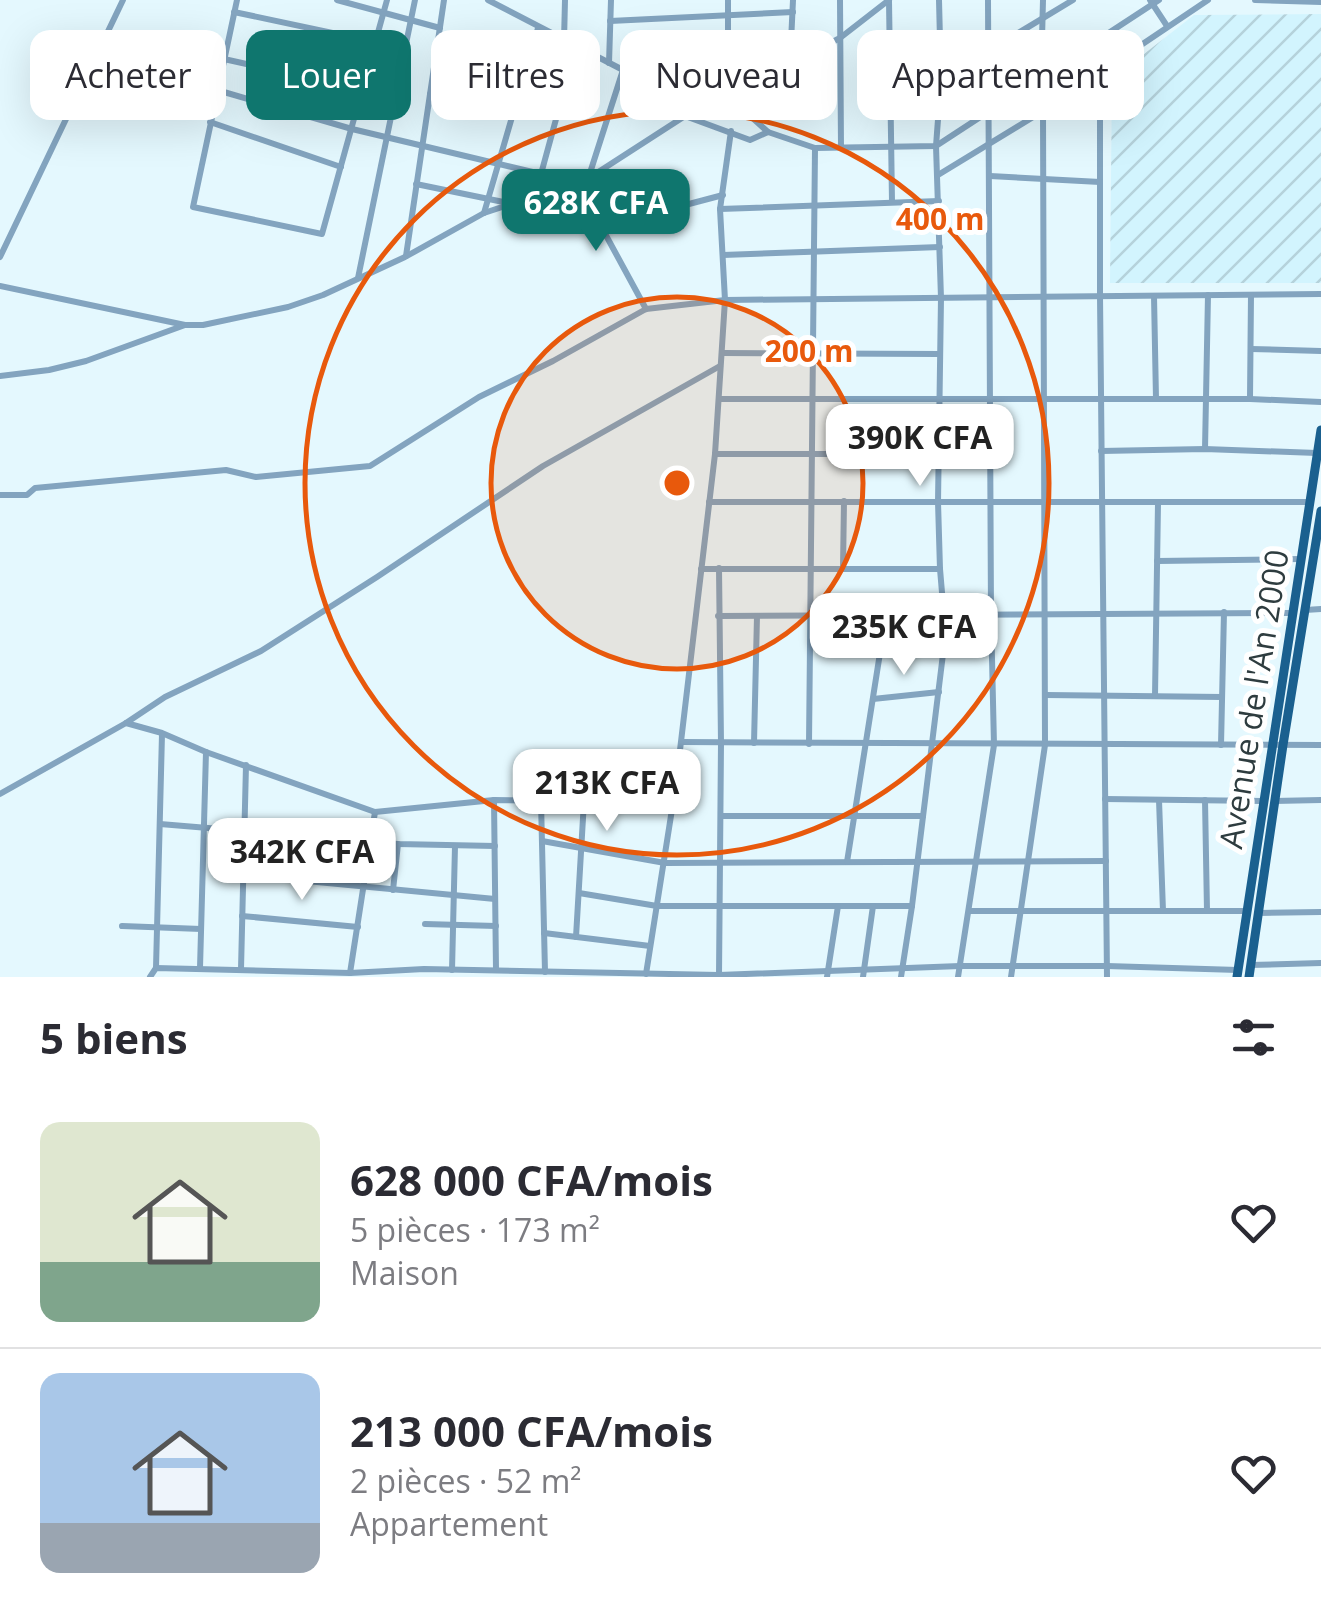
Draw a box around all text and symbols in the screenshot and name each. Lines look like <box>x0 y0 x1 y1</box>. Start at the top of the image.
chip: Acheter <box>30 30 226 120</box>
chip: Louer <box>246 30 411 120</box>
chip: Filtres <box>431 30 600 120</box>
chip: Nouveau <box>620 30 837 120</box>
chip: Appartement <box>857 30 1144 120</box>
pin: 628K CFA <box>493 169 699 254</box>
text: 628K CFA <box>524 180 668 223</box>
text: 400 m <box>896 198 984 239</box>
text: 200 m <box>765 330 853 371</box>
pin: 390K CFA <box>817 404 1023 489</box>
text: 390K CFA <box>848 415 992 458</box>
centre of rings <box>659 465 695 501</box>
street label: Avenue de l'An 2000 <box>1208 546 1298 852</box>
pin: 235K CFA <box>801 593 1007 678</box>
text: 235K CFA <box>832 604 976 647</box>
pin: 213K CFA <box>504 749 710 834</box>
text: 213K CFA <box>535 760 679 803</box>
pin: 342K CFA <box>199 818 405 903</box>
text: 342K CFA <box>230 829 374 872</box>
text: 5 biens <box>40 1009 188 1066</box>
icon: filters <box>1226 1010 1281 1065</box>
text: 628 000 CFA/mois <box>350 1151 713 1208</box>
icon: home <box>120 1162 240 1282</box>
icon: heart <box>1226 1195 1281 1250</box>
text: 5 pièces · 173 m² <box>350 1208 600 1251</box>
text: Maison <box>350 1251 459 1294</box>
text: 213 000 CFA/mois <box>350 1402 713 1459</box>
icon: home <box>120 1413 240 1533</box>
icon: heart <box>1226 1446 1281 1501</box>
text: 2 pièces · 52 m² <box>350 1459 581 1502</box>
text: Appartement <box>350 1502 548 1545</box>

